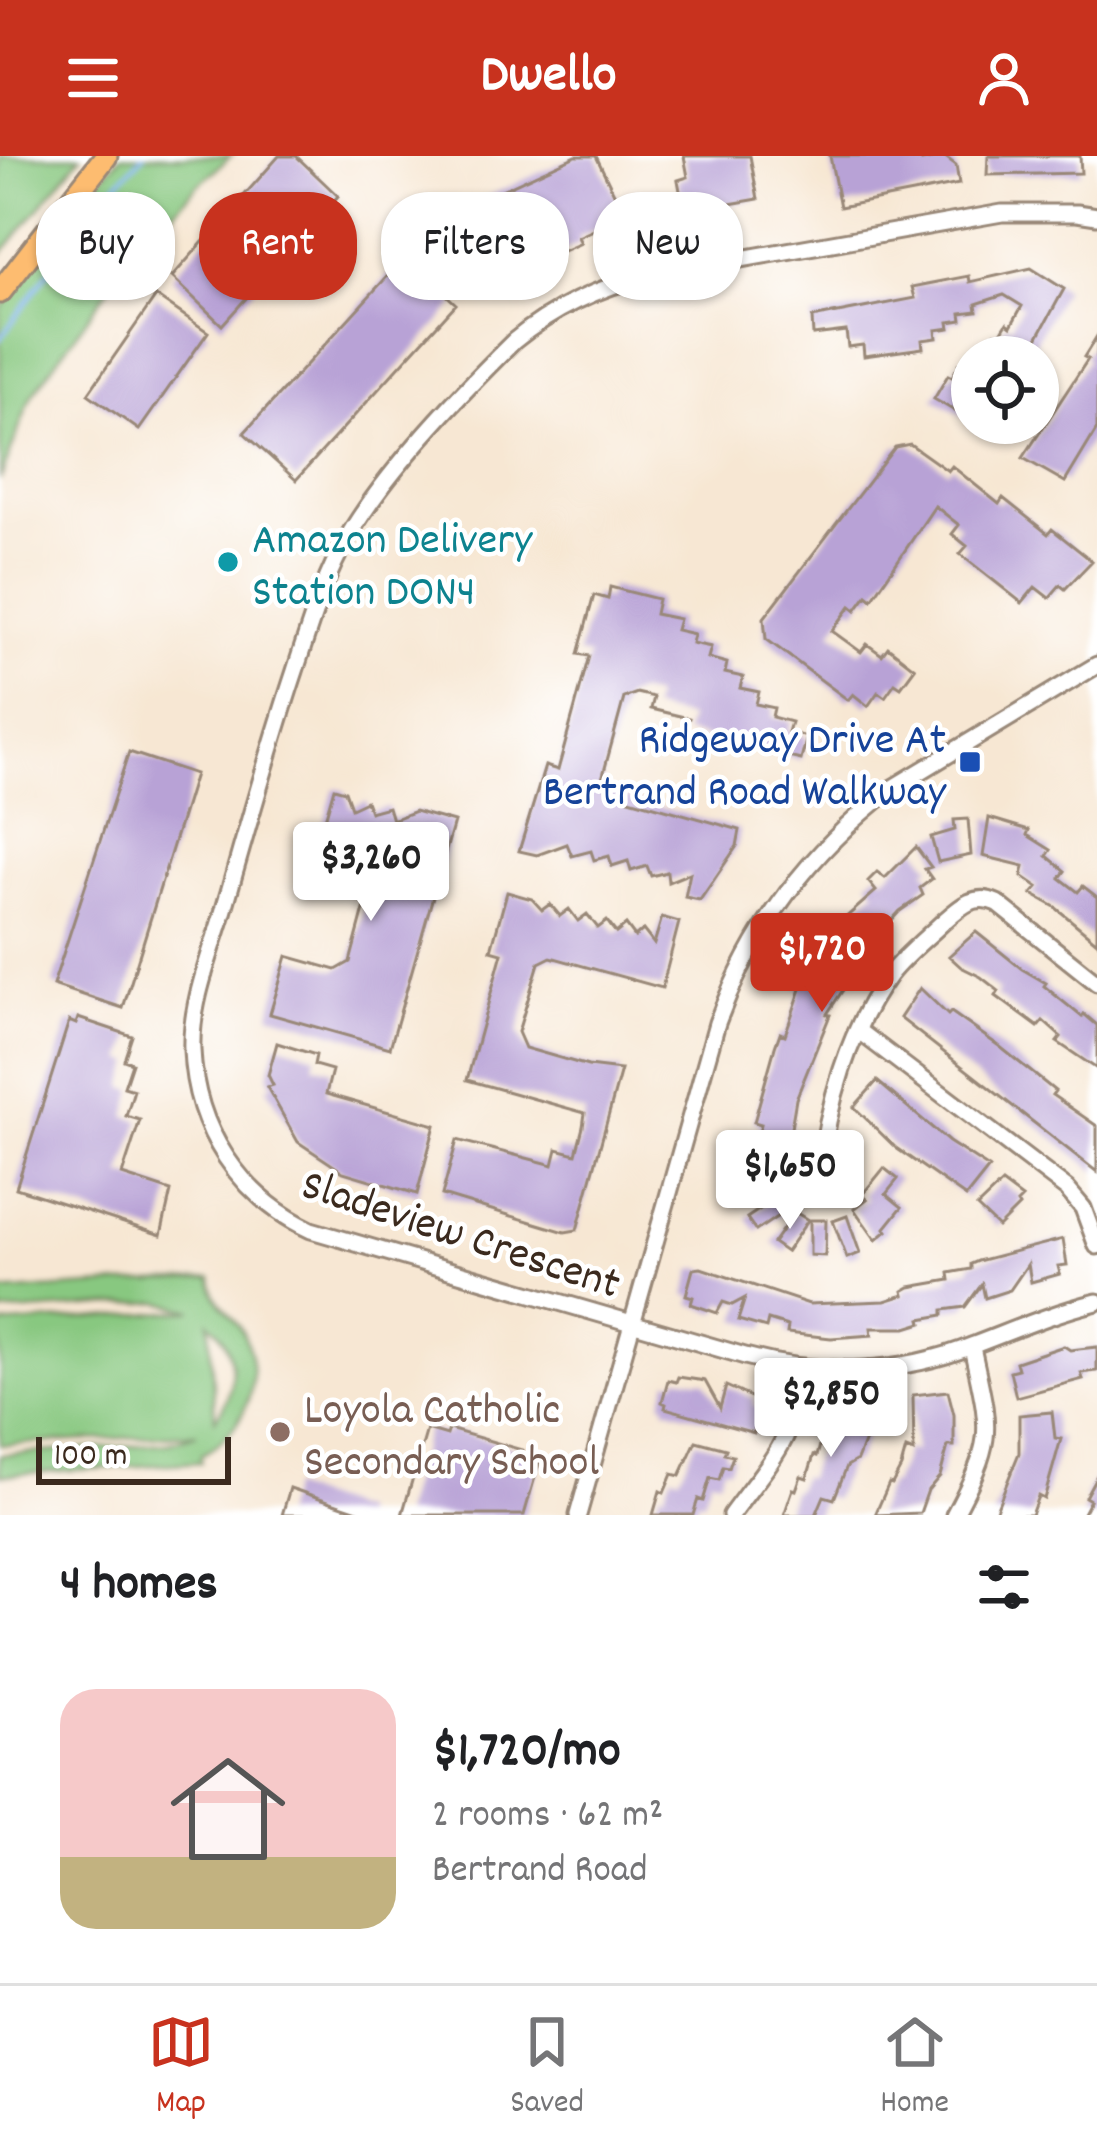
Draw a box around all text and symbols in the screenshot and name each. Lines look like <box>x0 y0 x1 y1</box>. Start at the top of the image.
text: Dwello <box>480 40 617 117</box>
icon: menu <box>60 45 126 111</box>
icon: person <box>971 45 1037 111</box>
chip: Buy <box>36 192 175 300</box>
chip: Rent <box>199 192 357 300</box>
chip: Filters <box>381 192 569 300</box>
chip: New <box>593 192 743 300</box>
map controls <box>951 336 1059 444</box>
button: locate <box>951 336 1059 444</box>
place label: Amazon Delivery Station DON4 <box>252 511 533 627</box>
marker: Amazon Delivery Station DON4 <box>215 549 241 575</box>
place label: Ridgeway Drive At Bertrand Road Walkway <box>543 711 947 827</box>
marker: Ridgeway Drive At Bertrand Road Walkway <box>957 749 983 775</box>
pin: $3,260 <box>273 822 469 924</box>
text: $3,260 <box>320 833 422 888</box>
pin: $1,720 <box>724 913 920 1015</box>
text: $1,720 <box>778 924 866 979</box>
pin: $1,650 <box>692 1130 888 1232</box>
text: $1,650 <box>743 1141 837 1196</box>
street label: Sladeview Crescent <box>292 1156 627 1319</box>
pin: $2,850 <box>733 1358 929 1460</box>
text: $2,850 <box>781 1369 881 1424</box>
place label: Loyola Catholic Secondary School <box>304 1381 600 1497</box>
marker: Loyola Catholic Secondary School <box>267 1419 293 1445</box>
scale bar <box>36 1431 231 1484</box>
text: 100 m <box>54 1434 127 1481</box>
text: 4 homes <box>60 1551 218 1623</box>
icon: filters <box>971 1554 1037 1620</box>
text: $1,720/mo <box>432 1718 621 1790</box>
icon: home <box>156 1737 300 1881</box>
text: 2 rooms · 62 m² <box>432 1790 663 1845</box>
text: Bertrand Road <box>432 1845 647 1900</box>
tab: Map <box>148 2009 214 2128</box>
tab: Saved <box>510 2009 584 2128</box>
tab: Home <box>880 2009 949 2128</box>

